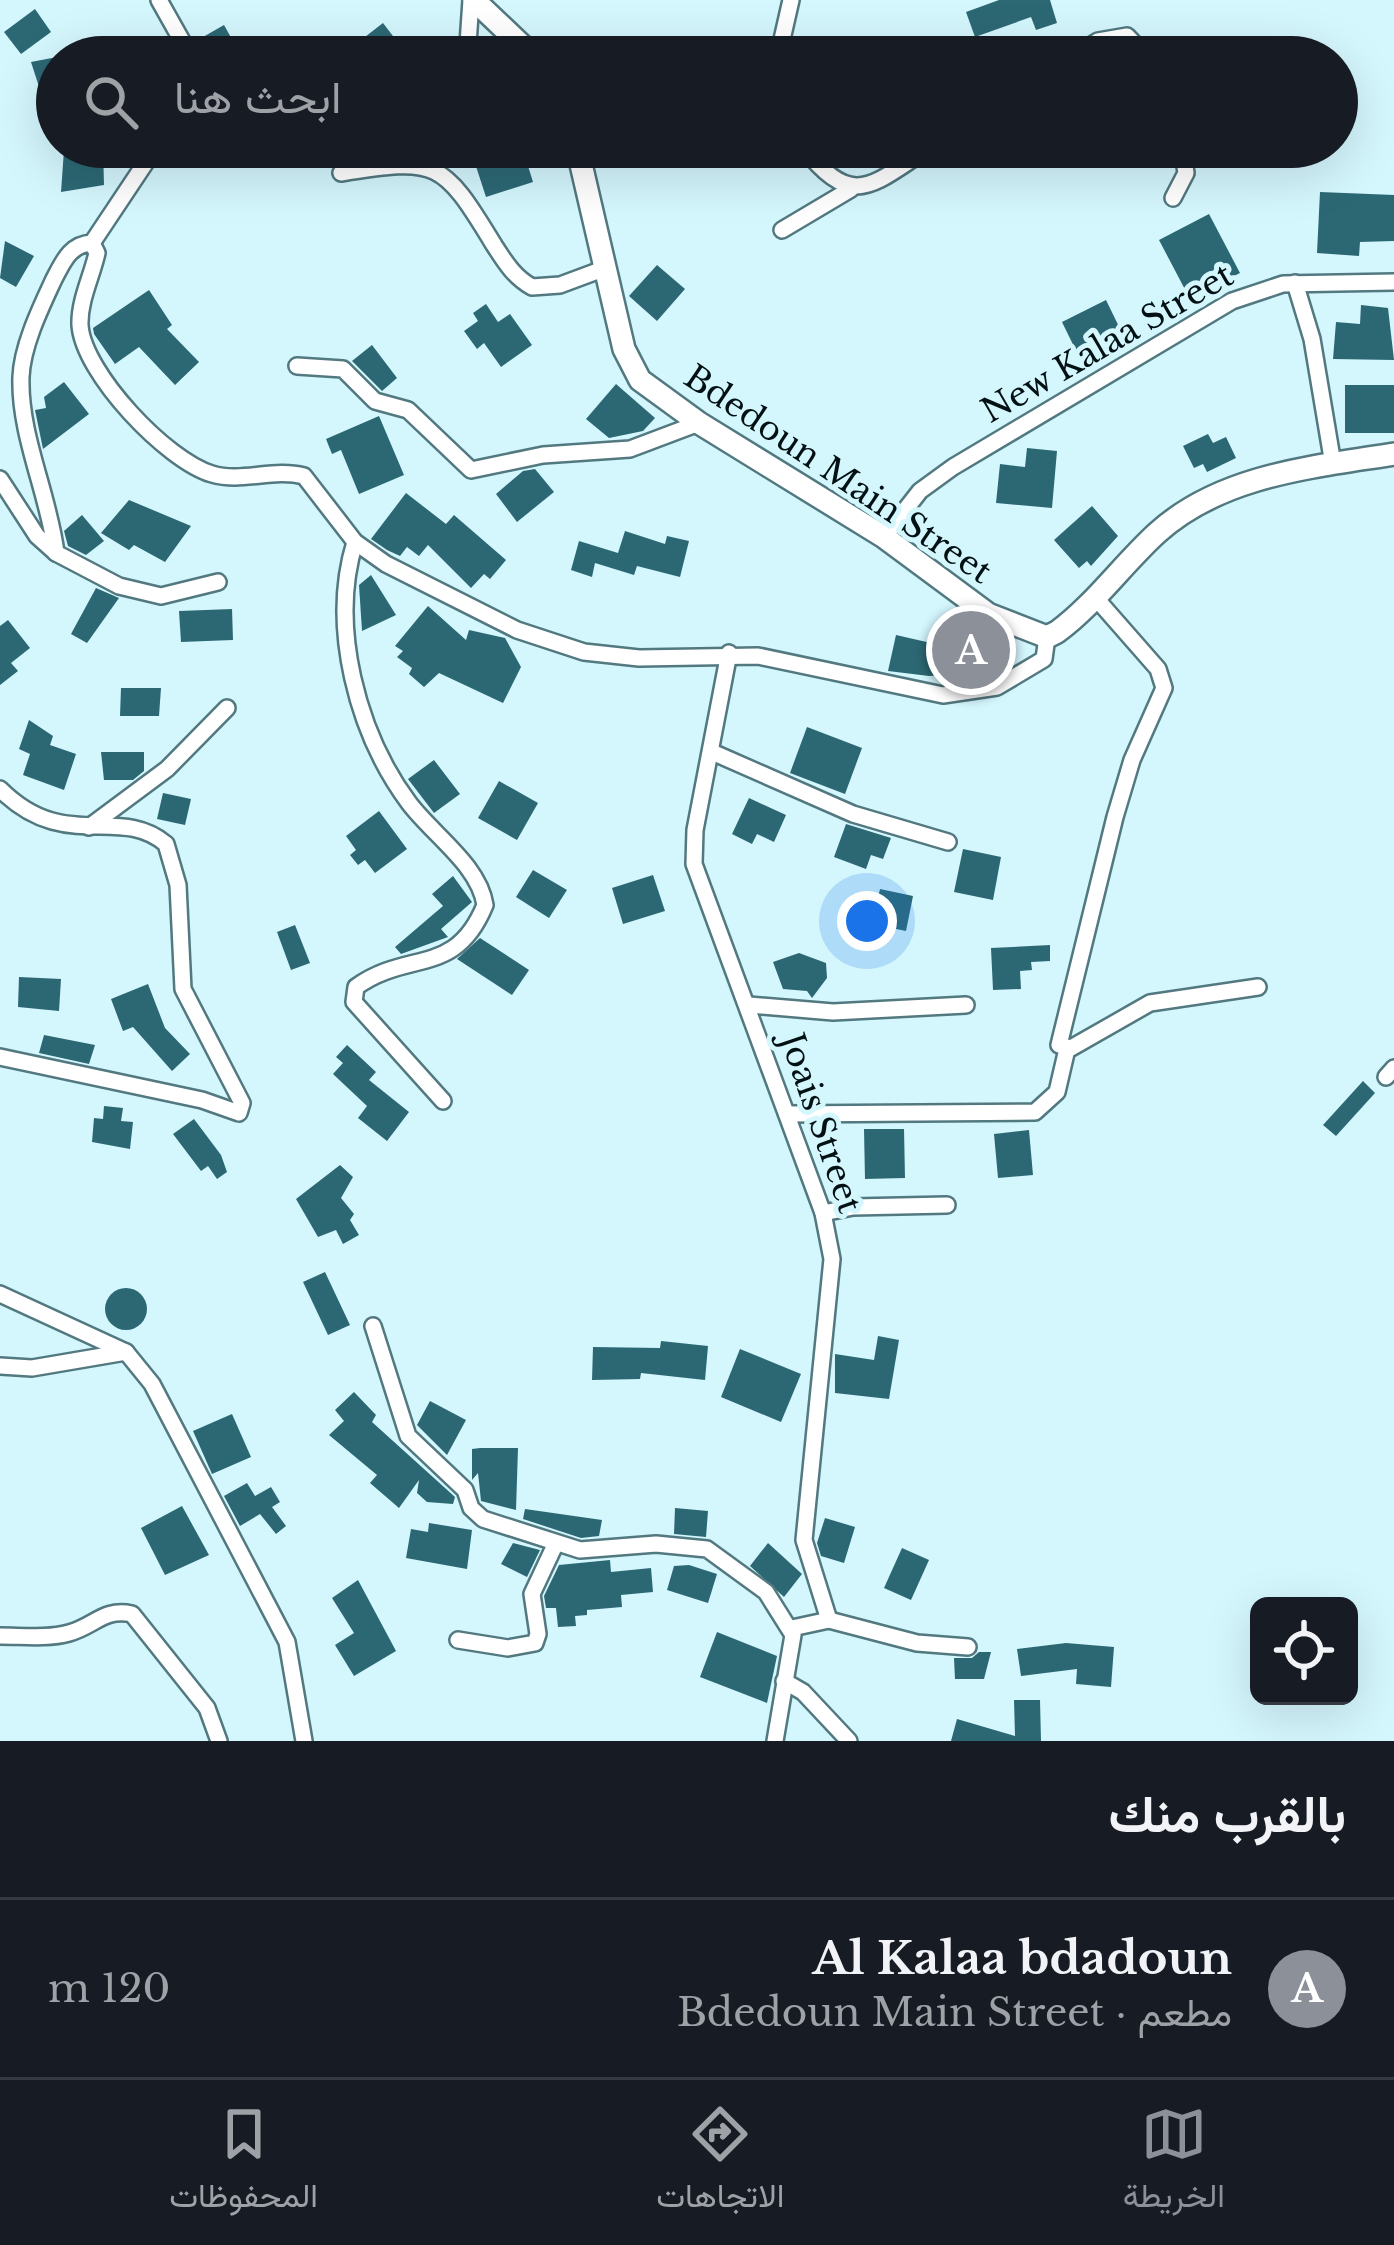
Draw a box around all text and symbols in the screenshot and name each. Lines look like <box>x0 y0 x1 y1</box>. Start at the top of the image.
search box <box>36 36 1358 168</box>
icon: search <box>78 69 144 135</box>
text: ابحث هنا <box>174 69 341 125</box>
street label: New Kalaa Street <box>974 254 1241 432</box>
street label: Bdedoun Main Street <box>677 356 1000 592</box>
pin: A <box>932 605 1010 695</box>
your location <box>837 891 897 951</box>
street label: Joais Street <box>770 1024 871 1219</box>
map controls <box>1250 1597 1358 1705</box>
button: locate <box>1250 1597 1358 1705</box>
text: بالقرب منك <box>1109 1783 1346 1846</box>
text: Al Kalaa bdadoun <box>812 1930 1232 1986</box>
text: 120 m <box>48 1964 170 2013</box>
text: A <box>1291 1964 1323 2013</box>
text: مطعم · Bdedoun Main Street <box>677 1988 1232 2037</box>
tab: المحفوظات <box>169 2101 318 2225</box>
tab: الاتجاهات <box>656 2101 784 2225</box>
tab: الخريطة <box>1123 2101 1225 2225</box>

